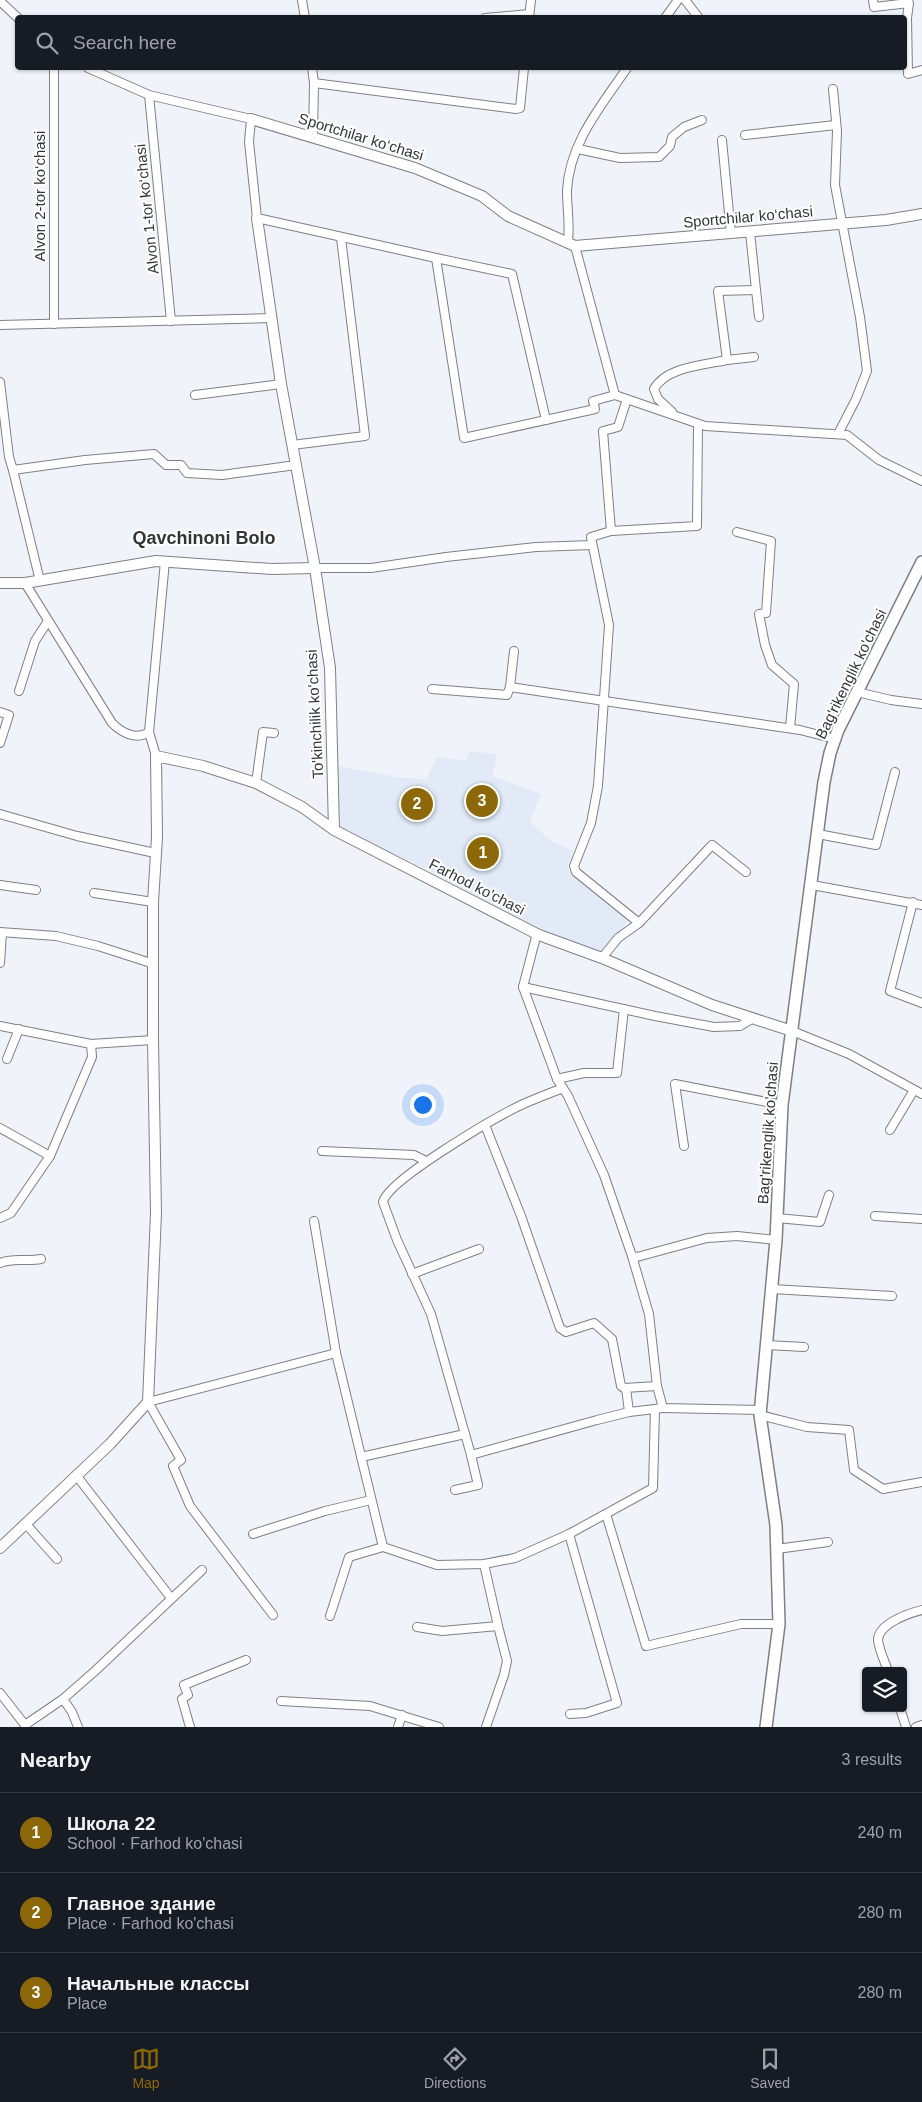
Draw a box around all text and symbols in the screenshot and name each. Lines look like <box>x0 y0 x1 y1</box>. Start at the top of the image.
search box <box>15 15 907 70</box>
icon: search <box>33 29 61 57</box>
text: Search here <box>73 32 177 53</box>
street label: Sportchilar ko‘chasi <box>296 109 426 164</box>
street label: Alvon 2-tor ko‘chasi <box>31 131 48 261</box>
street label: Alvon 1-tor ko‘chasi <box>131 143 162 275</box>
street label: Sportchilar ko‘chasi <box>682 202 813 231</box>
district label: Qavchinoni Bolo <box>132 528 276 548</box>
street label: Bag'rikenglik ko'chasi <box>812 606 889 742</box>
street label: To'kinchilik ko'chasi <box>303 649 326 779</box>
pin: 3 <box>466 782 498 820</box>
pin: 2 <box>401 785 433 823</box>
pin: 1 <box>467 834 499 872</box>
street label: Farhod ko'chasi <box>426 855 528 918</box>
street label: Bag'rikenglik ko'chasi <box>754 1061 781 1205</box>
your location <box>410 1092 436 1118</box>
map controls <box>862 1667 907 1712</box>
button: layers <box>862 1667 907 1712</box>
text: Nearby <box>20 1748 91 1771</box>
text: 3 results <box>842 1751 902 1768</box>
text: Школа 22 <box>67 1813 156 1834</box>
text: 1 <box>32 1824 40 1841</box>
text: 240 m <box>858 1824 902 1841</box>
text: School · Farhod ko'chasi <box>67 1835 243 1852</box>
text: Главное здание <box>67 1893 216 1914</box>
text: 2 <box>32 1904 40 1921</box>
text: 280 m <box>858 1904 902 1921</box>
text: Place · Farhod ko'chasi <box>67 1915 234 1932</box>
text: Начальные классы <box>67 1973 249 1994</box>
text: 3 <box>32 1984 40 2001</box>
text: 280 m <box>858 1984 902 2001</box>
text: Place <box>67 1995 107 2012</box>
tab: Map <box>132 2045 160 2091</box>
tab: Directions <box>424 2045 486 2091</box>
tab: Saved <box>750 2045 790 2091</box>

